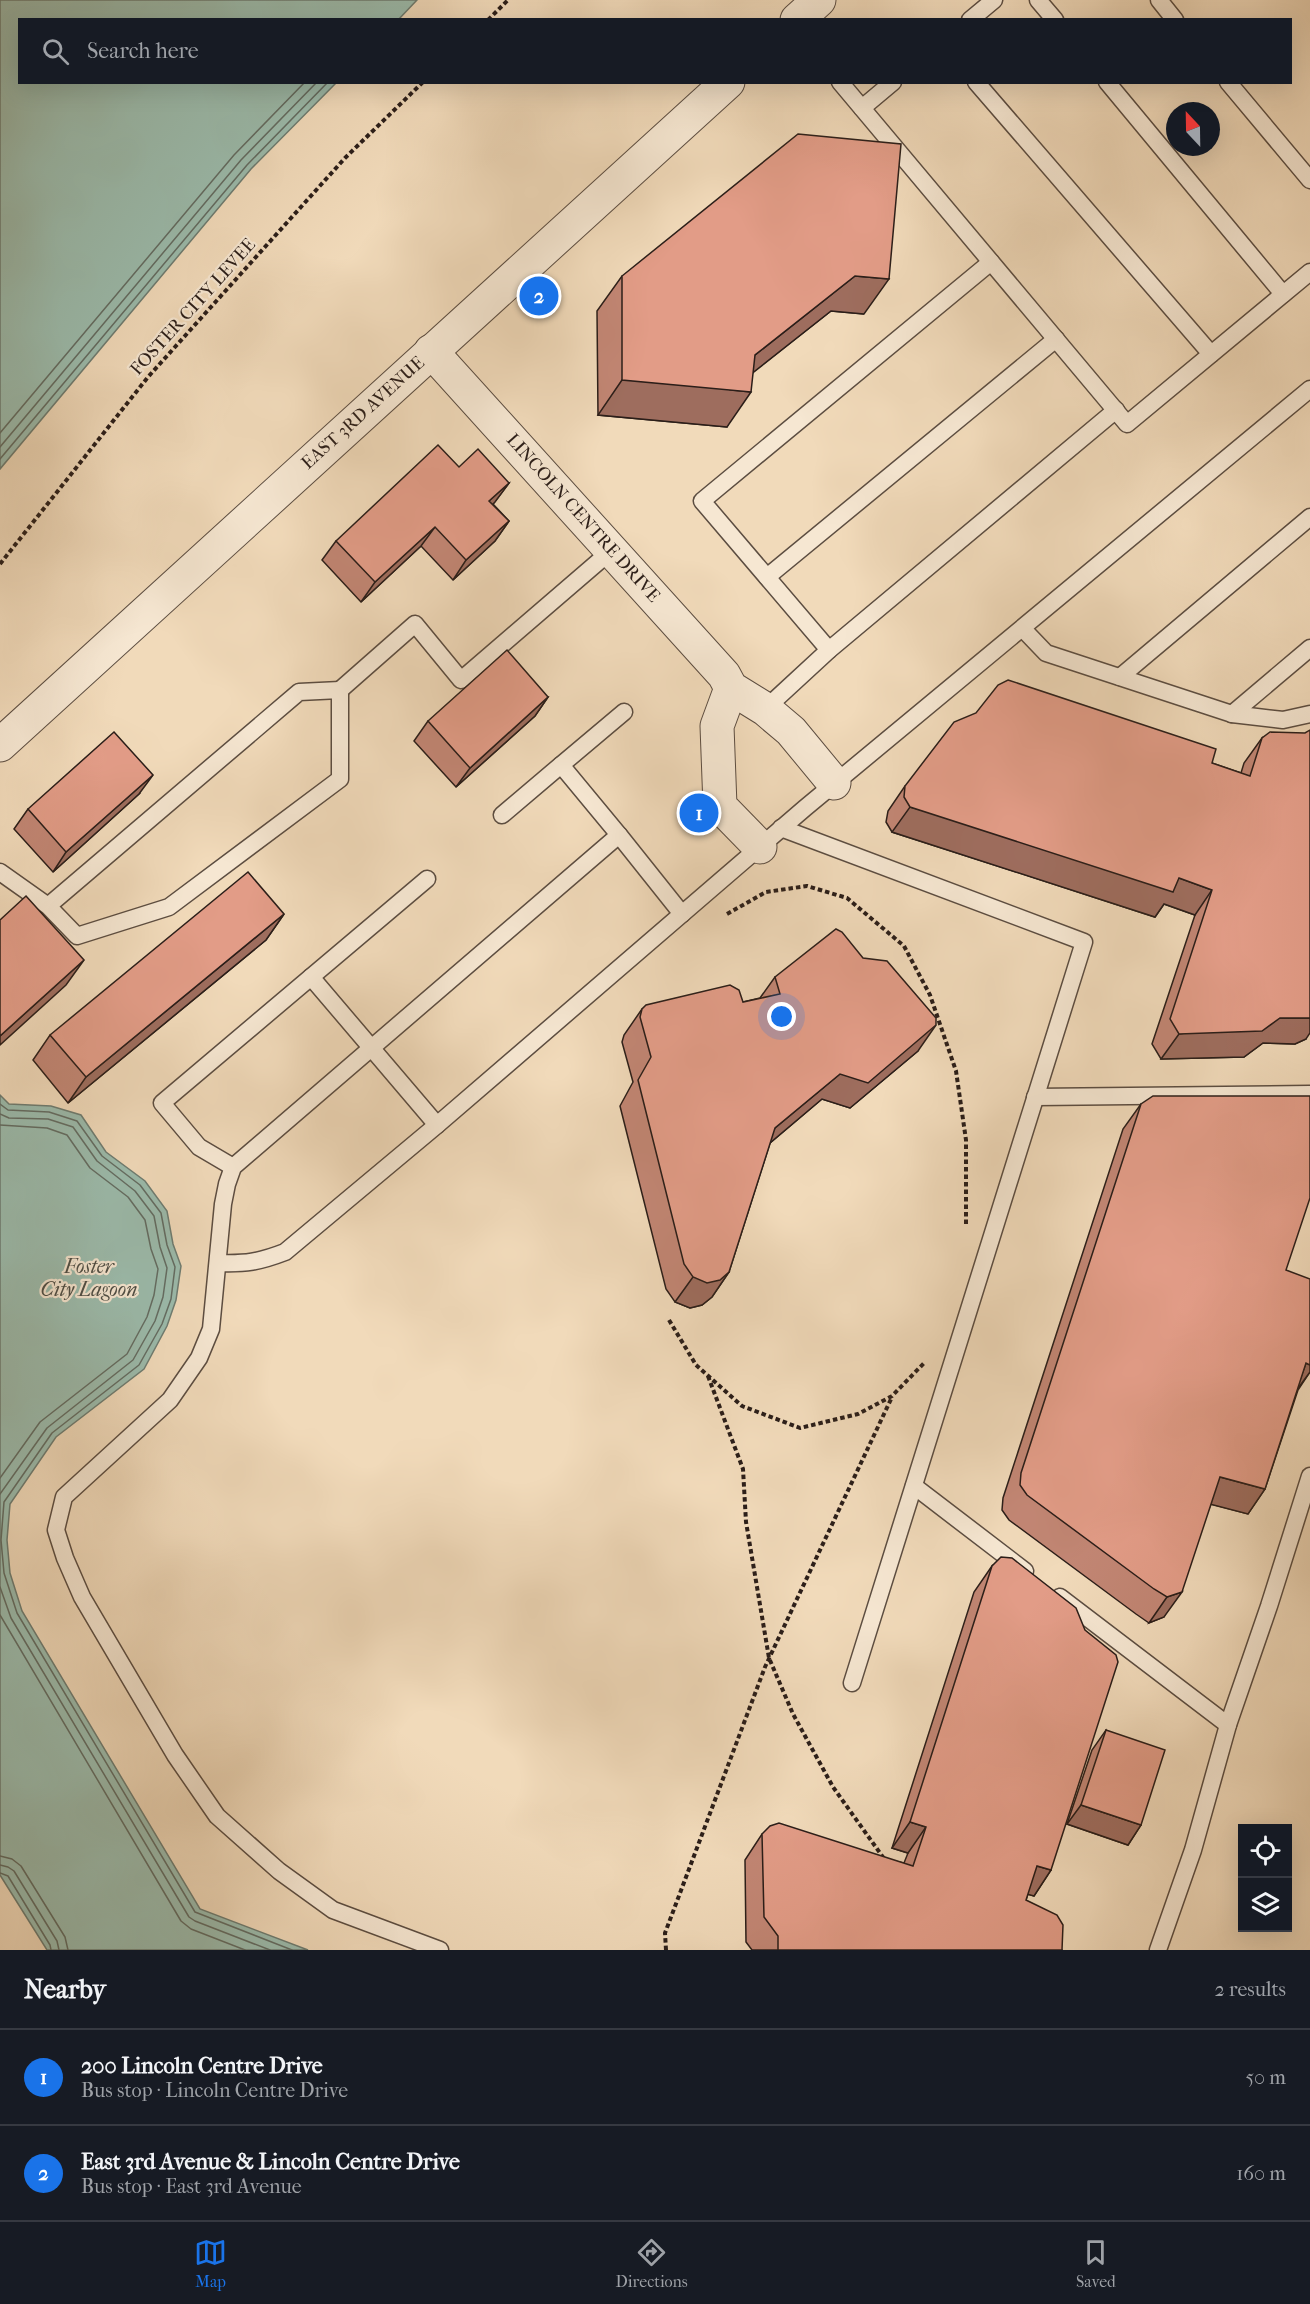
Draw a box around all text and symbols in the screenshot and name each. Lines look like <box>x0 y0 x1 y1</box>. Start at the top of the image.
search box <box>18 18 1292 84</box>
icon: search <box>39 35 72 68</box>
text: Search here <box>87 38 199 64</box>
north arrow <box>1166 102 1220 156</box>
street label: FOSTER CITY LEVEE <box>126 234 260 380</box>
pin: 2 <box>520 274 558 318</box>
street label: EAST 3RD AVENUE <box>297 352 429 474</box>
street label: LINCOLN CENTRE DRIVE <box>502 430 664 606</box>
pin: 1 <box>680 790 718 836</box>
your location <box>767 1002 796 1031</box>
water label: Foster City Lagoon <box>41 1255 137 1301</box>
map controls <box>1238 1824 1292 1932</box>
button: locate <box>1238 1824 1292 1878</box>
button: layers <box>1238 1878 1292 1932</box>
text: Nearby <box>24 1974 106 2005</box>
text: 2 results <box>1215 1978 1286 2001</box>
text: 200 Lincoln Centre Drive <box>81 2053 323 2079</box>
text: 1 <box>40 2066 47 2089</box>
text: 50 m <box>1245 2066 1286 2089</box>
text: Bus stop · Lincoln Centre Drive <box>81 2079 348 2102</box>
text: East 3rd Avenue & Lincoln Centre Drive <box>81 2149 460 2175</box>
text: 2 <box>38 2162 49 2185</box>
text: 160 m <box>1236 2162 1286 2185</box>
text: Bus stop · East 3rd Avenue <box>81 2175 302 2198</box>
tab: Map <box>194 2236 227 2291</box>
tab: Directions <box>616 2236 688 2291</box>
tab: Saved <box>1076 2236 1116 2291</box>

